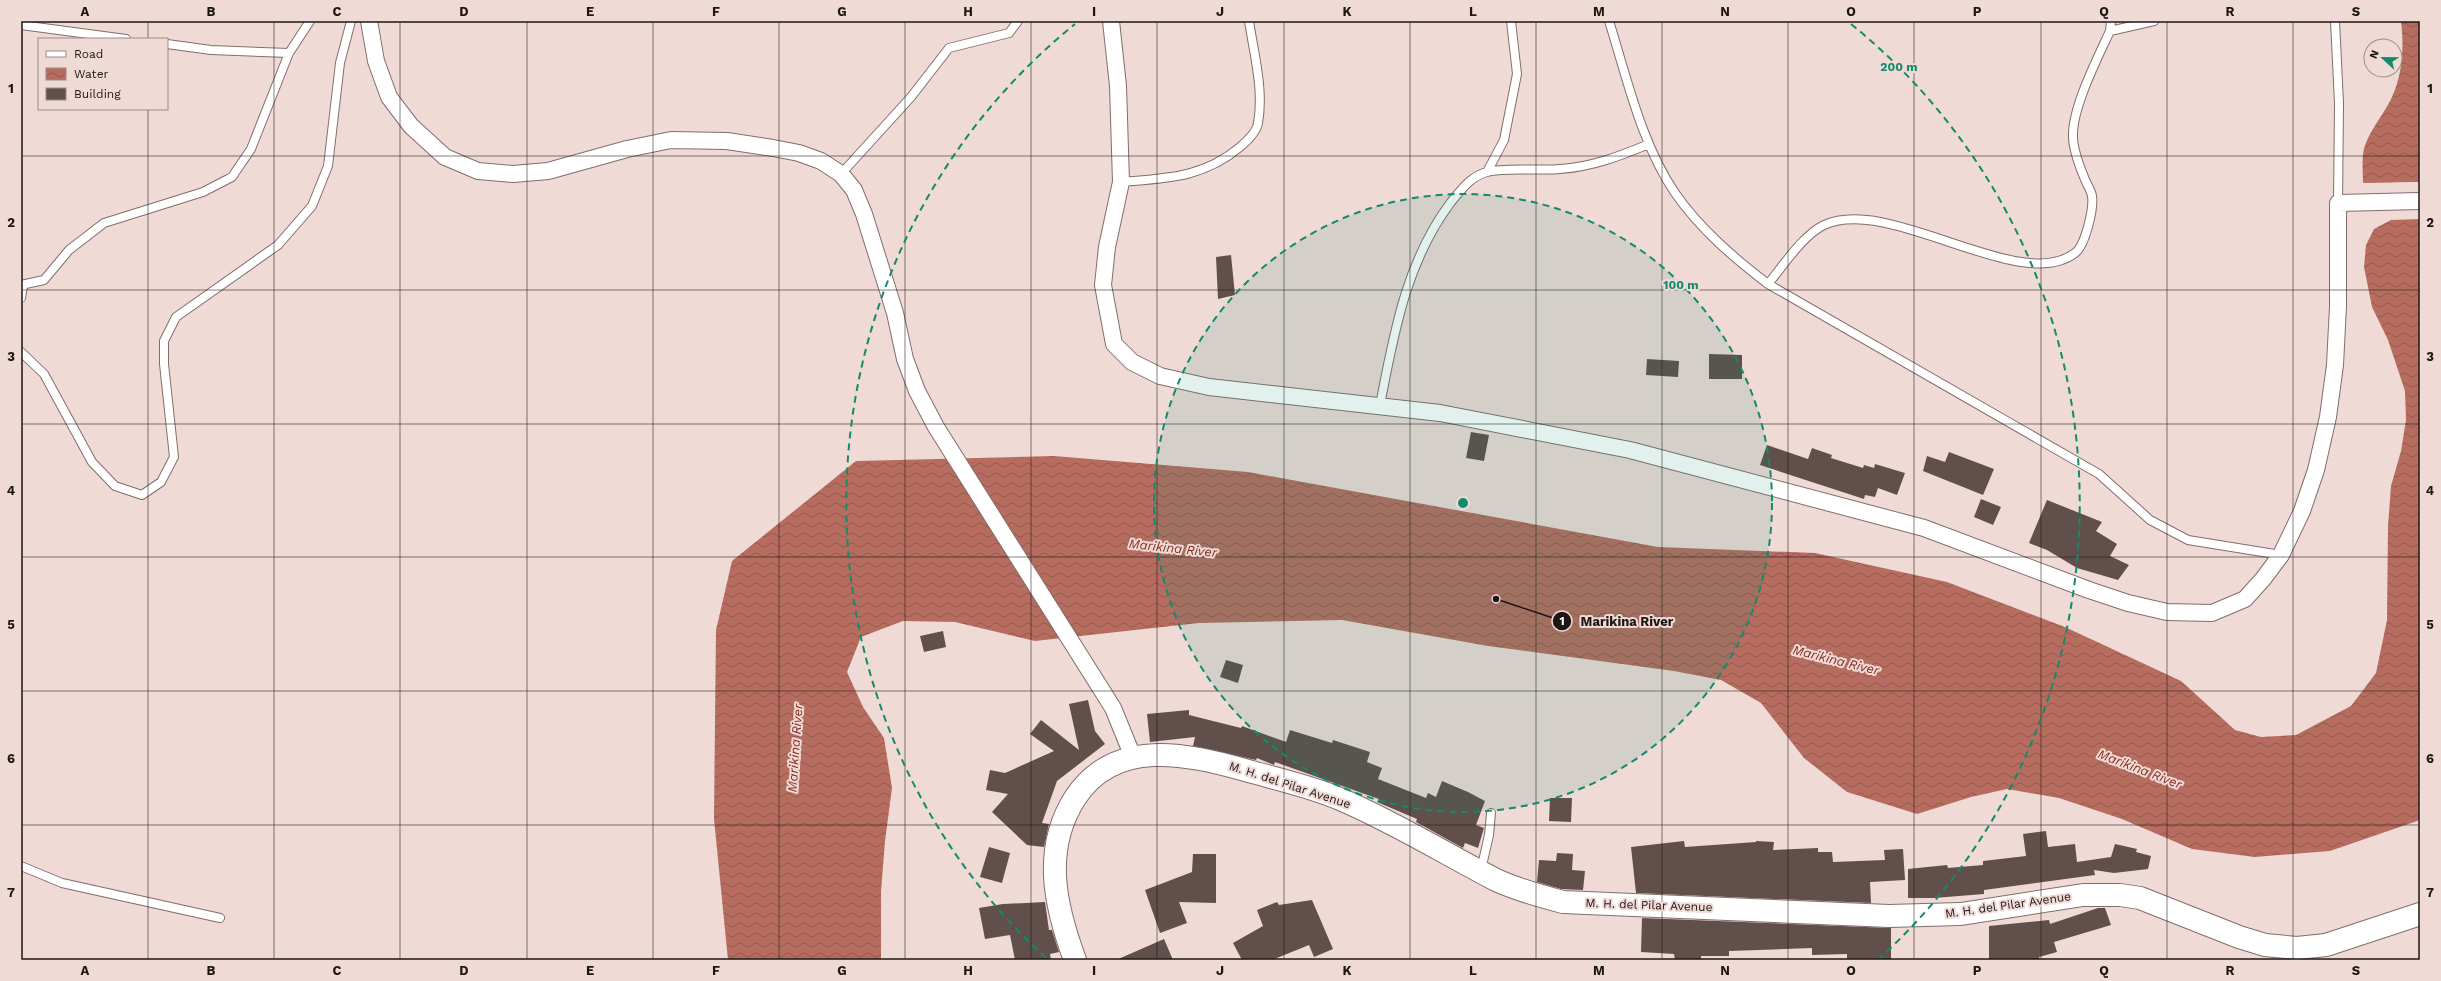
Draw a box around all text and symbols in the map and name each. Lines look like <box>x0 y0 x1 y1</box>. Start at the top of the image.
text: A <box>81 4 90 19</box>
text: B <box>207 4 216 19</box>
text: C <box>333 4 342 19</box>
text: D <box>459 4 469 19</box>
text: E <box>586 4 594 19</box>
text: F <box>712 4 720 19</box>
text: G <box>837 4 847 19</box>
text: H <box>963 4 973 19</box>
text: I <box>1092 4 1096 19</box>
text: J <box>1216 4 1224 19</box>
text: K <box>1342 4 1352 19</box>
text: L <box>1469 4 1477 19</box>
text: M <box>1593 4 1605 19</box>
text: N <box>1720 4 1730 19</box>
text: O <box>1846 4 1856 19</box>
text: P <box>1973 4 1982 19</box>
text: Q <box>2099 4 2109 19</box>
text: R <box>2226 4 2235 19</box>
text: S <box>2352 4 2361 19</box>
legend <box>38 38 168 110</box>
north arrow <box>2363 38 2403 78</box>
text: Road <box>74 47 103 61</box>
text: N <box>2367 48 2382 61</box>
text: 200 m <box>1880 60 1918 74</box>
text: Water <box>74 67 109 81</box>
text: 1 <box>8 81 14 96</box>
text: 1 <box>2427 81 2433 96</box>
text: Building <box>74 87 121 101</box>
text: 2 <box>7 215 15 230</box>
text: 2 <box>2426 215 2434 230</box>
text: 100 m <box>1663 278 1699 292</box>
text: 3 <box>7 349 15 364</box>
text: 3 <box>2426 349 2434 364</box>
text: 4 <box>7 483 16 498</box>
text: 4 <box>2426 483 2435 498</box>
centre of rings <box>1456 496 1470 510</box>
water label: Marikina River <box>1128 536 1219 560</box>
callout: Marikina River <box>1552 609 1681 634</box>
text: 1 <box>1559 614 1565 628</box>
text: Marikina River <box>1581 614 1674 629</box>
text: 5 <box>7 617 15 632</box>
text: 5 <box>2426 617 2434 632</box>
water label: Marikina River <box>1791 642 1882 678</box>
water label: Marikina River <box>784 702 806 793</box>
water label: Marikina River <box>2096 746 2185 792</box>
text: 6 <box>7 751 15 766</box>
text: 6 <box>2426 751 2434 766</box>
street label: M. H. del Pilar Avenue <box>1227 759 1353 811</box>
text: 7 <box>7 885 15 900</box>
text: 7 <box>2426 885 2434 900</box>
street label: M. H. del Pilar Avenue <box>1944 889 2072 921</box>
street label: M. H. del Pilar Avenue <box>1585 896 1713 914</box>
text: A <box>81 963 90 978</box>
text: B <box>207 963 216 978</box>
text: C <box>333 963 342 978</box>
text: D <box>459 963 469 978</box>
text: E <box>586 963 594 978</box>
text: F <box>712 963 720 978</box>
text: G <box>837 963 847 978</box>
text: H <box>963 963 973 978</box>
text: I <box>1092 963 1096 978</box>
text: J <box>1216 963 1224 978</box>
text: K <box>1342 963 1352 978</box>
text: L <box>1469 963 1477 978</box>
text: M <box>1593 963 1605 978</box>
text: N <box>1720 963 1730 978</box>
text: O <box>1846 963 1856 978</box>
text: P <box>1973 963 1982 978</box>
text: Q <box>2099 963 2109 978</box>
text: R <box>2226 963 2235 978</box>
text: S <box>2352 963 2361 978</box>

